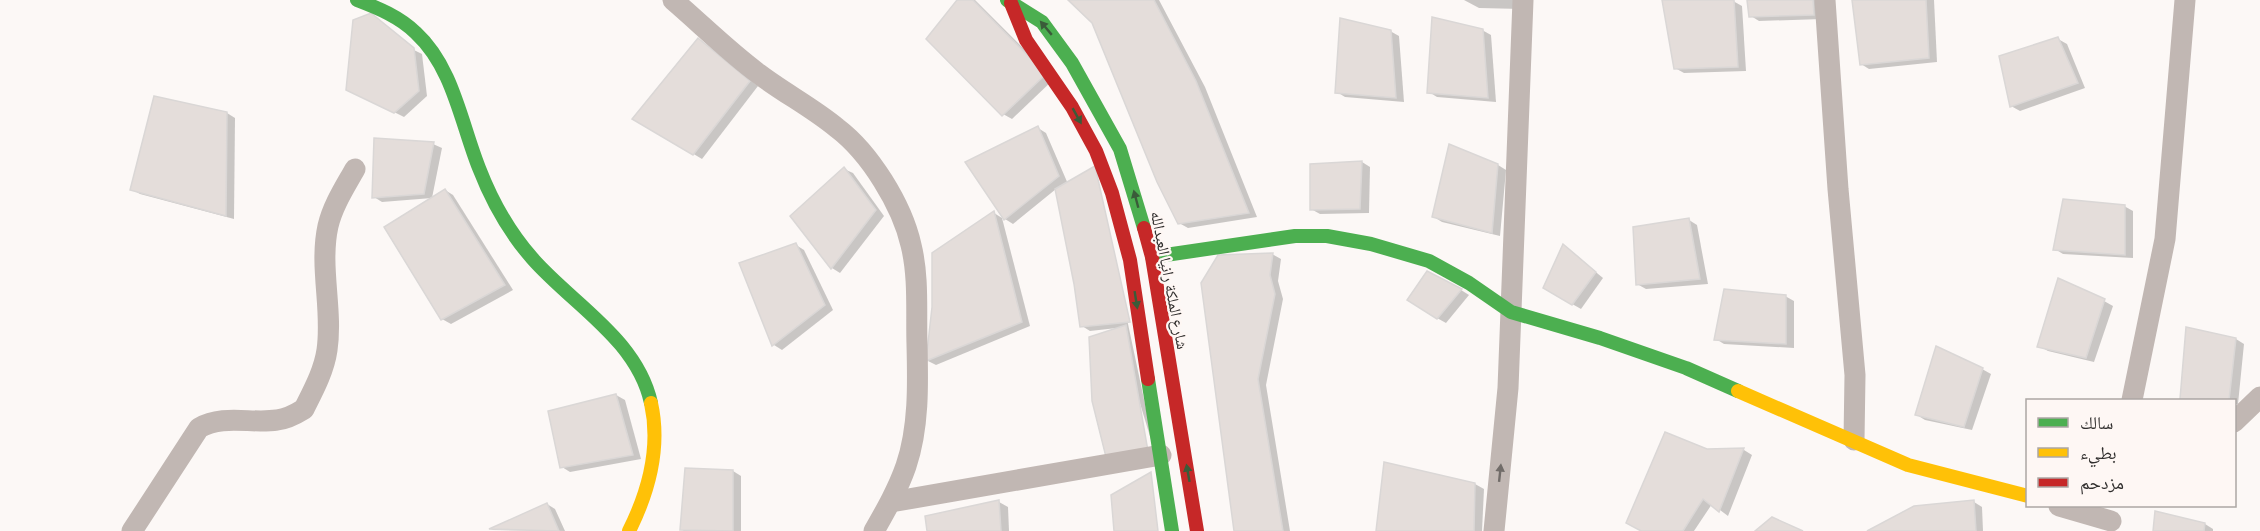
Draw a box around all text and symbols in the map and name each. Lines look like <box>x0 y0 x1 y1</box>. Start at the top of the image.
one-way arrow <box>1040 20 1053 36</box>
one-way arrow <box>1071 108 1082 124</box>
one-way arrow <box>1131 190 1141 208</box>
street label: شارع الملكة رانيا العبدالله <box>1146 209 1193 351</box>
one-way arrow <box>1132 291 1141 310</box>
legend <box>2026 399 2236 507</box>
text: سالك <box>2080 411 2113 433</box>
text: بطيء <box>2080 441 2117 468</box>
one-way arrow <box>1495 463 1505 482</box>
one-way arrow <box>1183 464 1192 483</box>
text: مزدحم <box>2080 471 2124 495</box>

